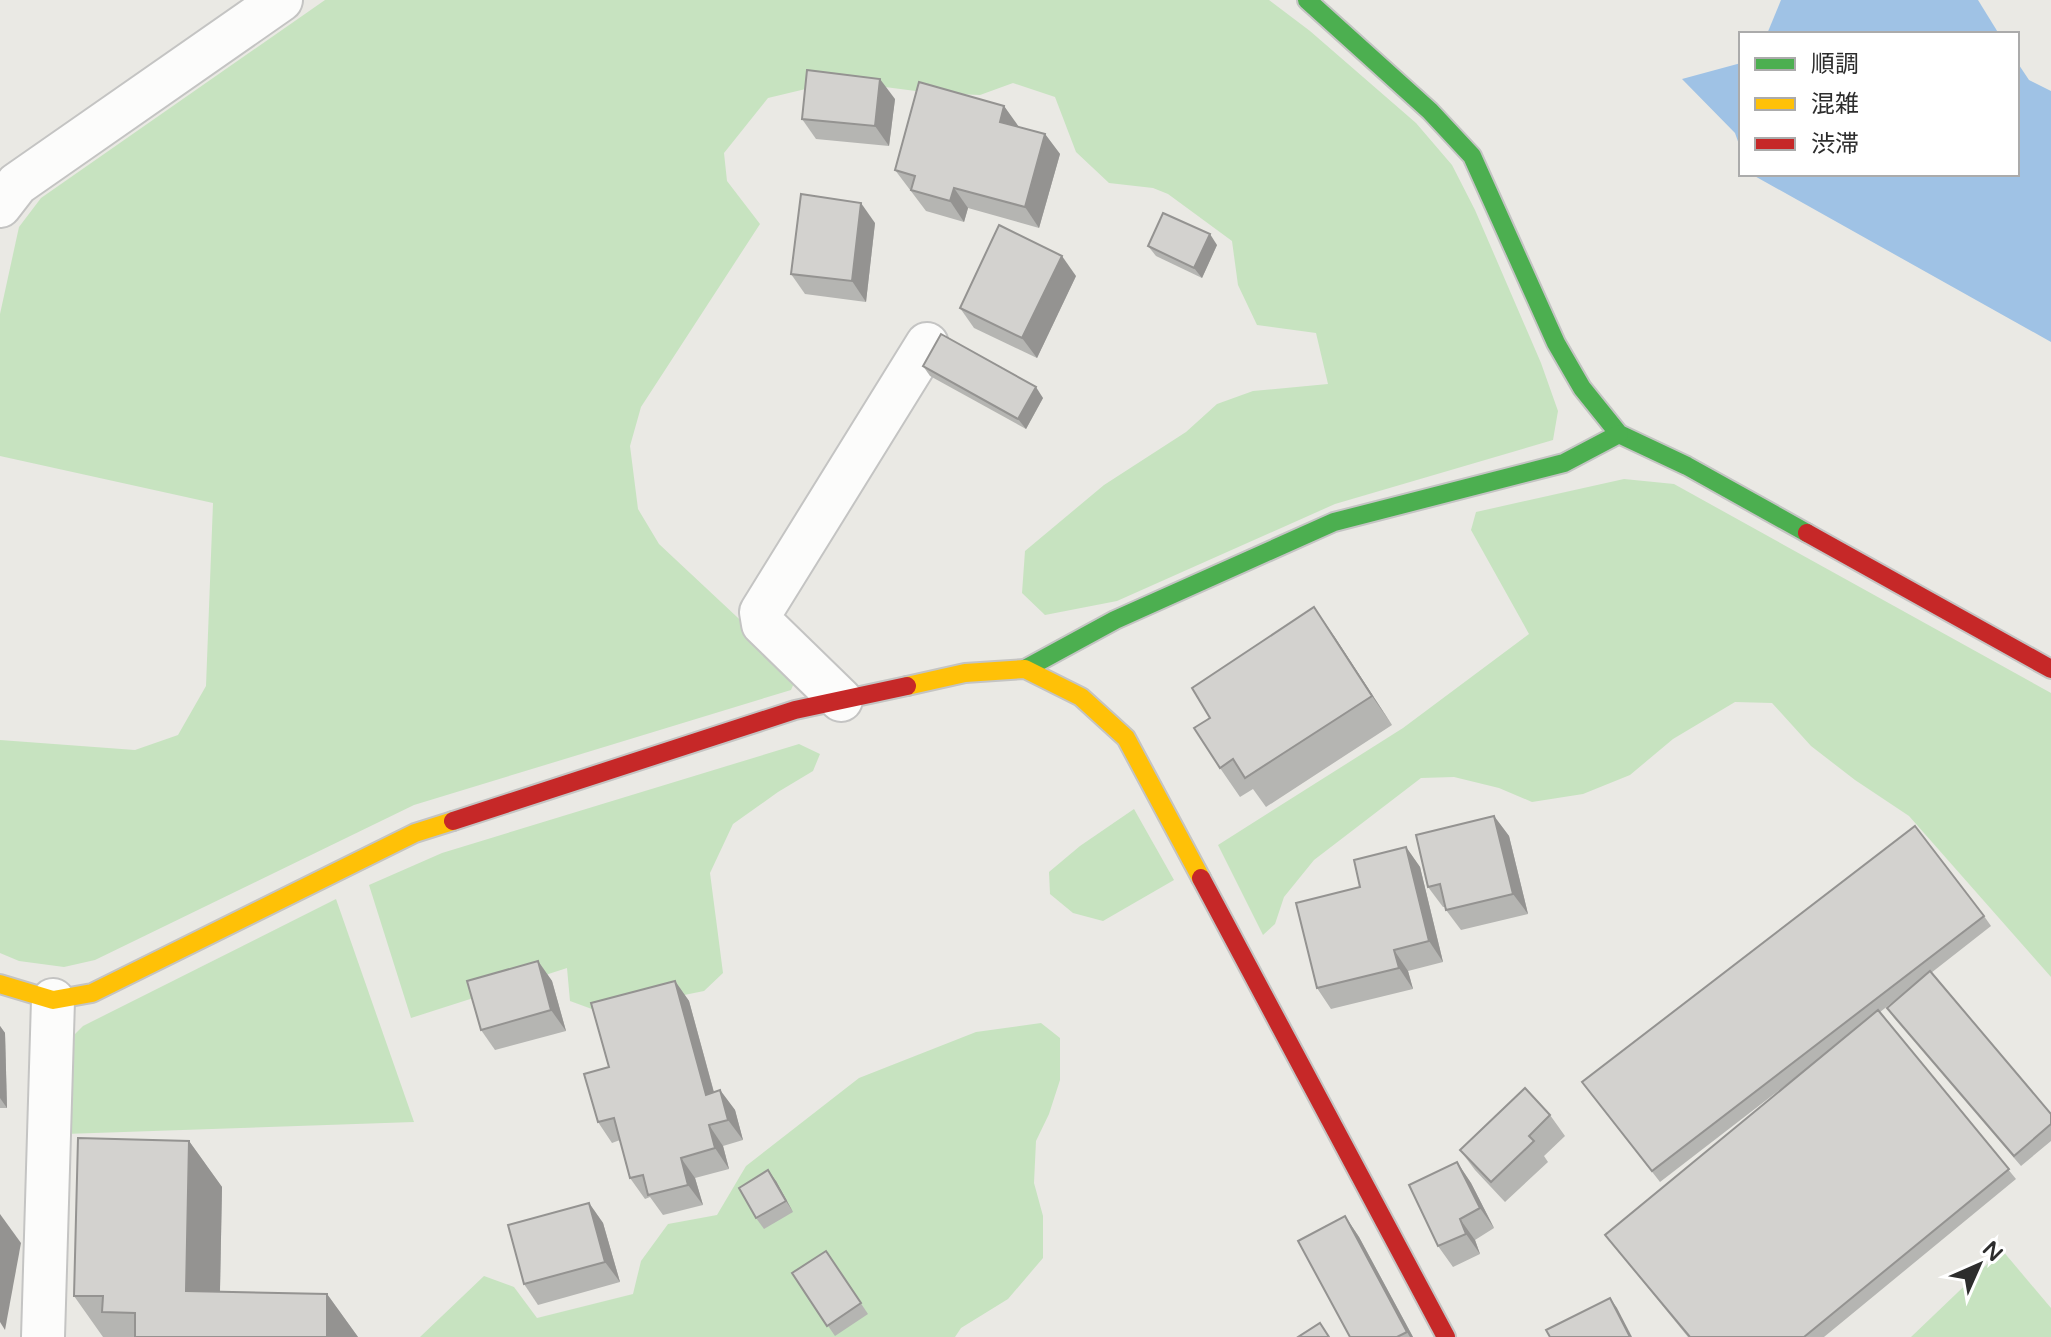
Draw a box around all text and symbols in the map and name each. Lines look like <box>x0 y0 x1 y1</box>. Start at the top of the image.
legend <box>1739 32 2019 176</box>
text: 順調 <box>1811 50 1859 79</box>
text: 混雑 <box>1811 90 1859 119</box>
text: 渋滞 <box>1811 130 1859 159</box>
north arrow <box>1939 1225 2019 1305</box>
text: N <box>1977 1236 2008 1267</box>

